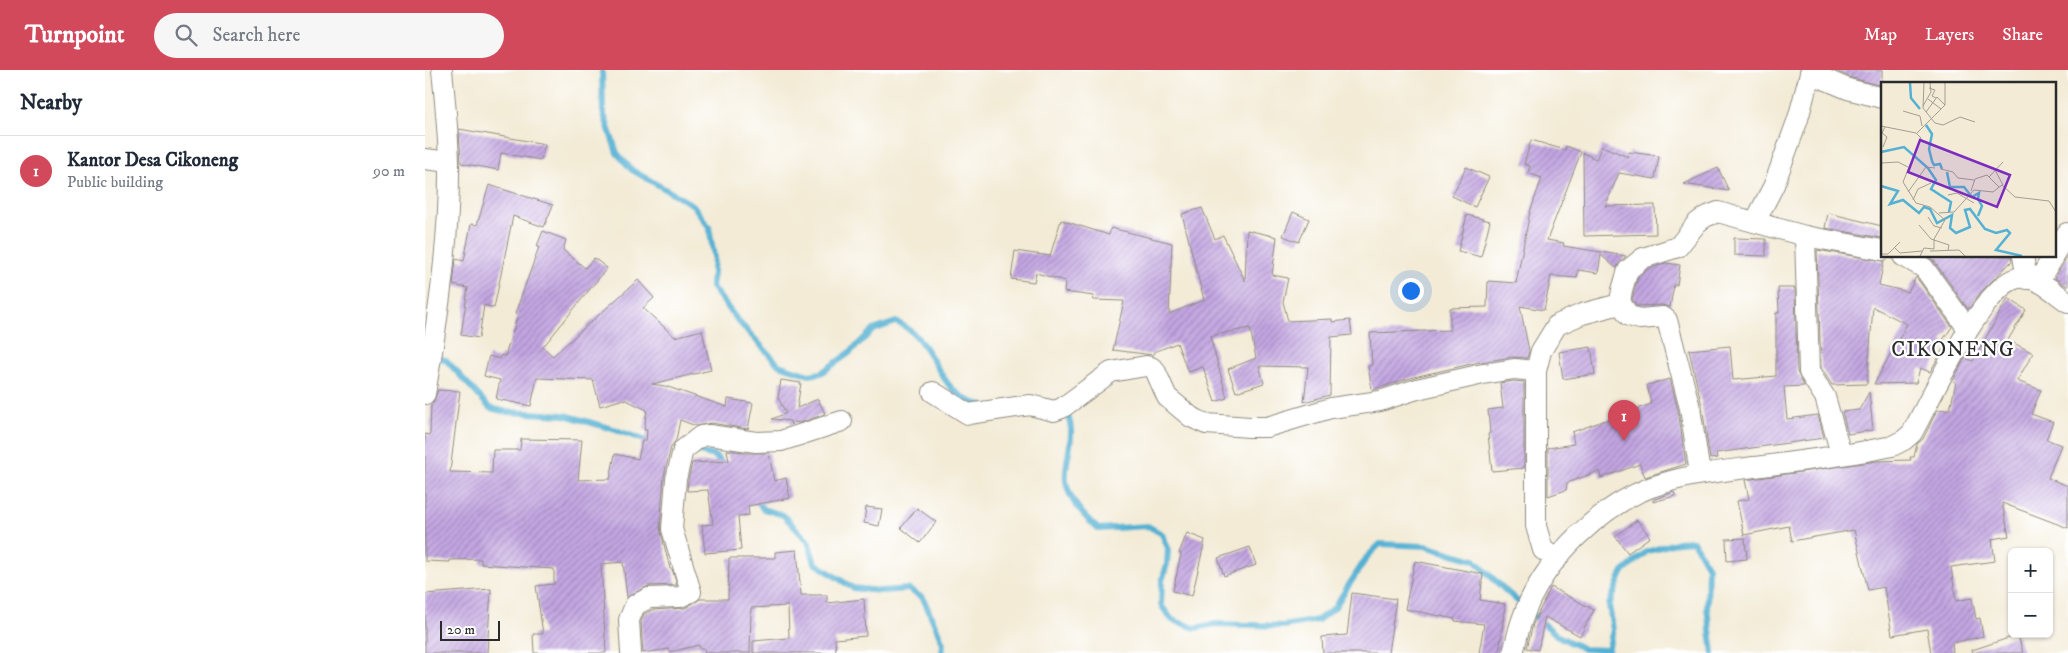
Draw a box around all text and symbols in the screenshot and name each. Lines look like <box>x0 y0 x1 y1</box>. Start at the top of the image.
search box <box>154 13 504 58</box>
text: Turnpoint <box>25 20 124 50</box>
icon: search <box>172 21 200 49</box>
text: Search here <box>212 24 300 47</box>
text: Map <box>1864 24 1897 46</box>
text: Layers <box>1925 24 1974 46</box>
text: Share <box>2002 24 2043 46</box>
inset map <box>1881 82 2055 258</box>
text: Nearby <box>20 90 82 116</box>
text: Kantor Desa Cikoneng <box>67 149 238 172</box>
text: 1 <box>33 161 39 181</box>
text: 90 m <box>373 161 405 181</box>
text: Public building <box>67 172 163 192</box>
your location <box>1398 278 1424 304</box>
district label: CIKONENG <box>1891 337 2015 363</box>
pin: 1 <box>1608 400 1640 441</box>
map controls <box>2008 548 2053 638</box>
button: + <box>2008 548 2053 593</box>
button: − <box>2008 593 2053 638</box>
scale bar <box>440 618 500 641</box>
text: 20 m <box>447 621 475 639</box>

